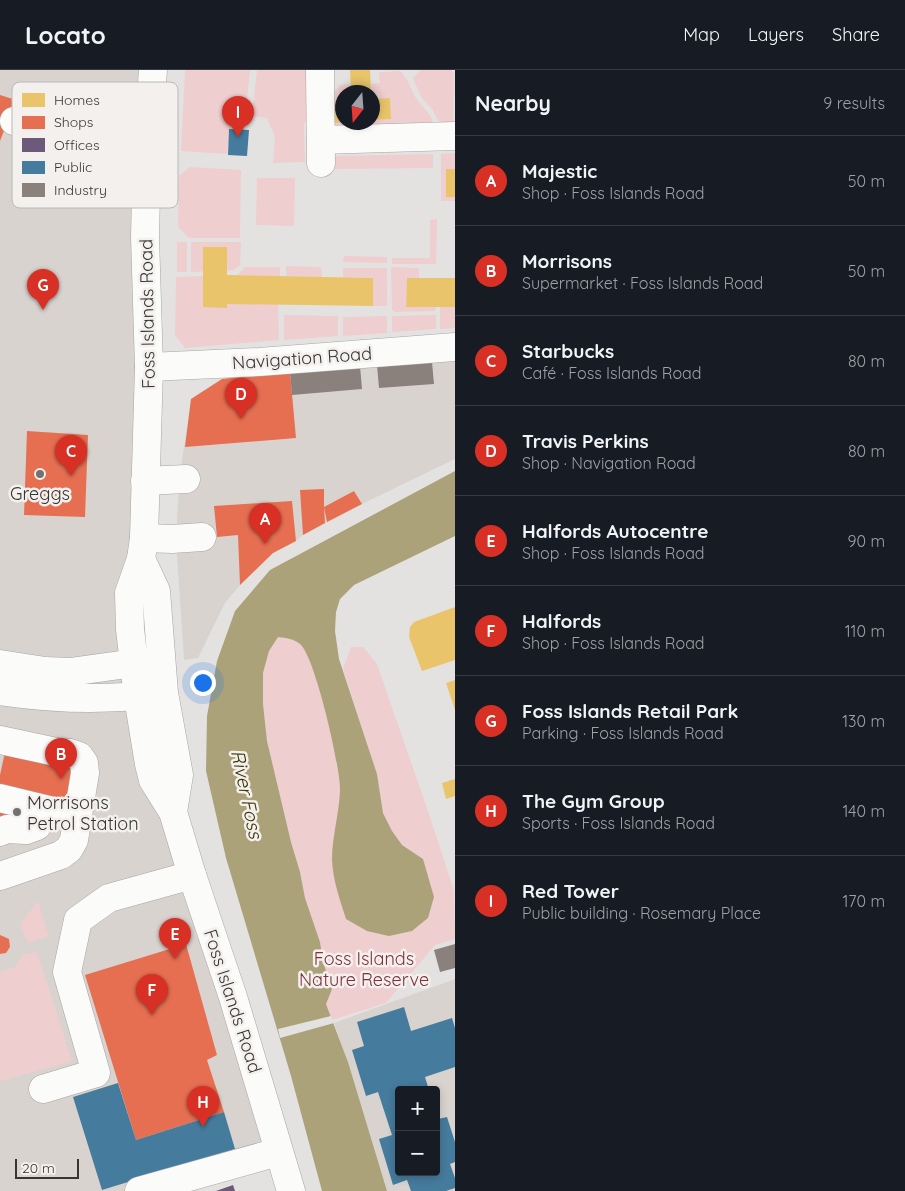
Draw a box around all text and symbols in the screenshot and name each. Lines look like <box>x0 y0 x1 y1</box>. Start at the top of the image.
text: Locato <box>25 20 106 50</box>
text: Map <box>683 23 720 46</box>
text: Layers <box>748 23 804 46</box>
text: Share <box>832 23 880 46</box>
legend <box>12 82 178 208</box>
north arrow <box>335 85 380 130</box>
text: Nearby <box>475 90 551 116</box>
text: Homes <box>54 91 100 109</box>
text: 9 results <box>823 93 885 113</box>
pin: I <box>222 96 254 137</box>
text: Shops <box>54 113 93 131</box>
text: Offices <box>54 136 100 154</box>
text: Public <box>54 158 92 176</box>
text: Majestic <box>522 159 597 183</box>
text: A <box>486 171 496 191</box>
text: 50 m <box>848 171 885 191</box>
text: Industry <box>54 181 107 199</box>
text: Shop · Foss Islands Road <box>522 183 705 203</box>
street label: Foss Islands Road <box>134 239 160 389</box>
text: Morrisons <box>522 249 612 273</box>
text: B <box>486 261 496 281</box>
text: 50 m <box>848 261 885 281</box>
pin: G <box>27 269 59 310</box>
text: Supermarket · Foss Islands Road <box>522 273 763 293</box>
text: Starbucks <box>522 339 614 363</box>
street label: Navigation Road <box>231 342 373 374</box>
text: C <box>486 351 496 371</box>
text: 80 m <box>848 351 885 371</box>
text: Café · Foss Islands Road <box>522 363 701 383</box>
pin: D <box>225 378 257 419</box>
text: Travis Perkins <box>522 429 649 453</box>
pin: C <box>55 435 87 476</box>
text: D <box>485 441 497 461</box>
text: 80 m <box>848 441 885 461</box>
text: Shop · Navigation Road <box>522 453 696 473</box>
marker: Greggs <box>34 468 46 480</box>
place label: Greggs <box>10 482 70 505</box>
pin: A <box>249 503 281 544</box>
text: Halfords Autocentre <box>522 519 708 543</box>
text: E <box>486 531 496 551</box>
text: 90 m <box>848 531 885 551</box>
text: Shop · Foss Islands Road <box>522 543 705 563</box>
text: Halfords <box>522 609 601 633</box>
text: F <box>487 621 496 641</box>
text: 110 m <box>845 621 885 641</box>
text: Shop · Foss Islands Road <box>522 633 705 653</box>
your location <box>190 670 216 696</box>
text: Foss Islands Retail Park <box>522 699 738 723</box>
text: G <box>485 711 497 731</box>
text: 130 m <box>842 711 885 731</box>
text: Parking · Foss Islands Road <box>522 723 724 743</box>
pin: B <box>45 738 77 779</box>
water label: River Foss <box>226 748 268 841</box>
text: The Gym Group <box>522 789 665 813</box>
place label: Morrisons Petrol Station <box>27 791 139 835</box>
text: H <box>485 801 497 821</box>
text: 140 m <box>842 801 885 821</box>
marker: Morrisons Petrol Station <box>11 806 23 818</box>
text: Sports · Foss Islands Road <box>522 813 715 833</box>
text: Red Tower <box>522 879 619 903</box>
text: I <box>489 891 493 911</box>
text: 170 m <box>842 891 885 911</box>
text: Public building · Rosemary Place <box>522 903 761 923</box>
pin: E <box>159 918 191 959</box>
street label: Foss Islands Road <box>199 926 267 1076</box>
park label: Foss Islands Nature Reserve <box>299 947 429 991</box>
pin: F <box>136 974 168 1015</box>
pin: H <box>187 1086 219 1127</box>
map controls <box>395 1086 440 1176</box>
button: + <box>395 1086 440 1131</box>
button: − <box>395 1131 440 1176</box>
scale bar <box>15 1156 79 1179</box>
text: 20 m <box>22 1159 55 1177</box>

